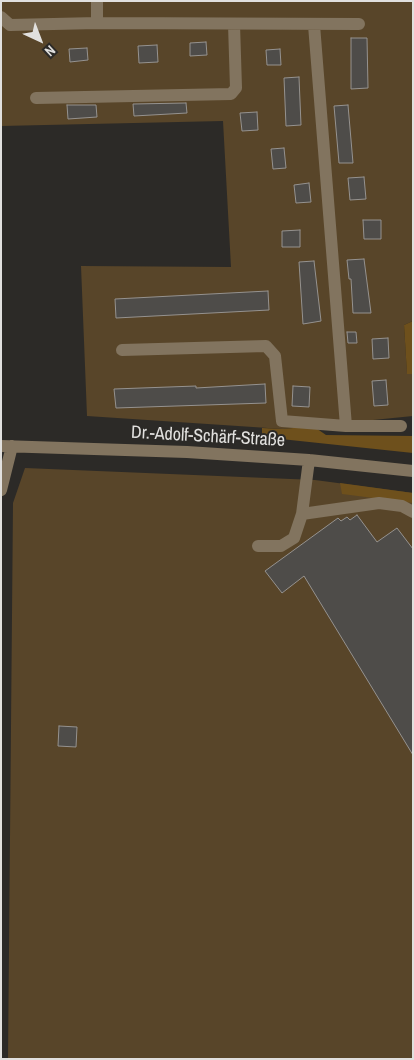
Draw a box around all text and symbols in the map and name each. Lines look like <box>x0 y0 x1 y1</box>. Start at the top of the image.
north arrow <box>15 15 65 65</box>
text: N <box>41 42 59 60</box>
street label: Dr.-Adolf-Schärf-Straße <box>130 422 286 452</box>

